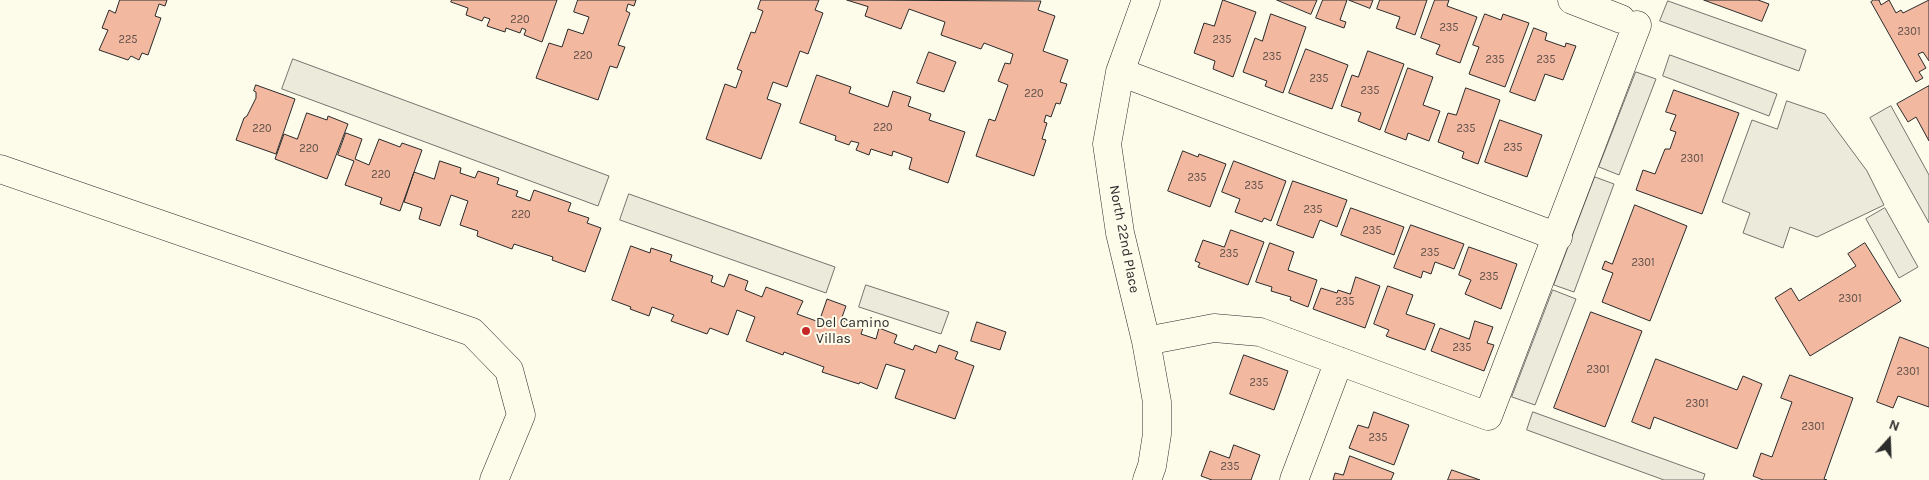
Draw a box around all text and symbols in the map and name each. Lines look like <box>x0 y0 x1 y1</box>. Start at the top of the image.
house number: 220 <box>510 13 530 27</box>
house number: 235 <box>1439 21 1459 35</box>
house number: 2301 <box>1897 25 1921 39</box>
house number: 225 <box>119 33 137 47</box>
house number: 235 <box>1212 33 1232 47</box>
house number: 220 <box>573 49 593 63</box>
house number: 235 <box>1262 50 1282 64</box>
house number: 235 <box>1485 53 1505 67</box>
house number: 235 <box>1536 53 1556 67</box>
house number: 235 <box>1309 72 1329 86</box>
house number: 235 <box>1360 84 1380 98</box>
house number: 220 <box>1024 87 1044 101</box>
house number: 220 <box>873 121 893 135</box>
house number: 220 <box>252 122 272 136</box>
house number: 235 <box>1456 122 1476 136</box>
house number: 235 <box>1503 141 1523 155</box>
house number: 220 <box>299 142 319 156</box>
house number: 2301 <box>1680 152 1704 166</box>
house number: 220 <box>371 168 391 182</box>
house number: 235 <box>1187 171 1207 185</box>
house number: 235 <box>1244 179 1264 193</box>
street label: North 22nd Place <box>1105 184 1143 294</box>
house number: 235 <box>1303 203 1323 217</box>
house number: 220 <box>511 208 531 222</box>
house number: 235 <box>1362 224 1382 238</box>
house number: 235 <box>1420 246 1440 260</box>
house number: 235 <box>1219 247 1239 261</box>
house number: 2301 <box>1631 256 1655 270</box>
house number: 235 <box>1479 270 1499 284</box>
house number: 2301 <box>1838 292 1862 306</box>
house number: 235 <box>1335 295 1355 309</box>
place label: Del Camino Villas <box>816 315 889 348</box>
marker: Del Camino Villas <box>800 325 812 337</box>
house number: 235 <box>1452 341 1472 355</box>
house number: 2301 <box>1586 363 1610 377</box>
house number: 2301 <box>1896 365 1920 379</box>
house number: 235 <box>1249 376 1269 390</box>
house number: 2301 <box>1685 397 1709 411</box>
north arrow <box>1864 415 1914 465</box>
text: N <box>1887 416 1902 435</box>
house number: 2301 <box>1801 420 1825 434</box>
house number: 235 <box>1368 431 1388 445</box>
house number: 235 <box>1220 460 1240 474</box>

